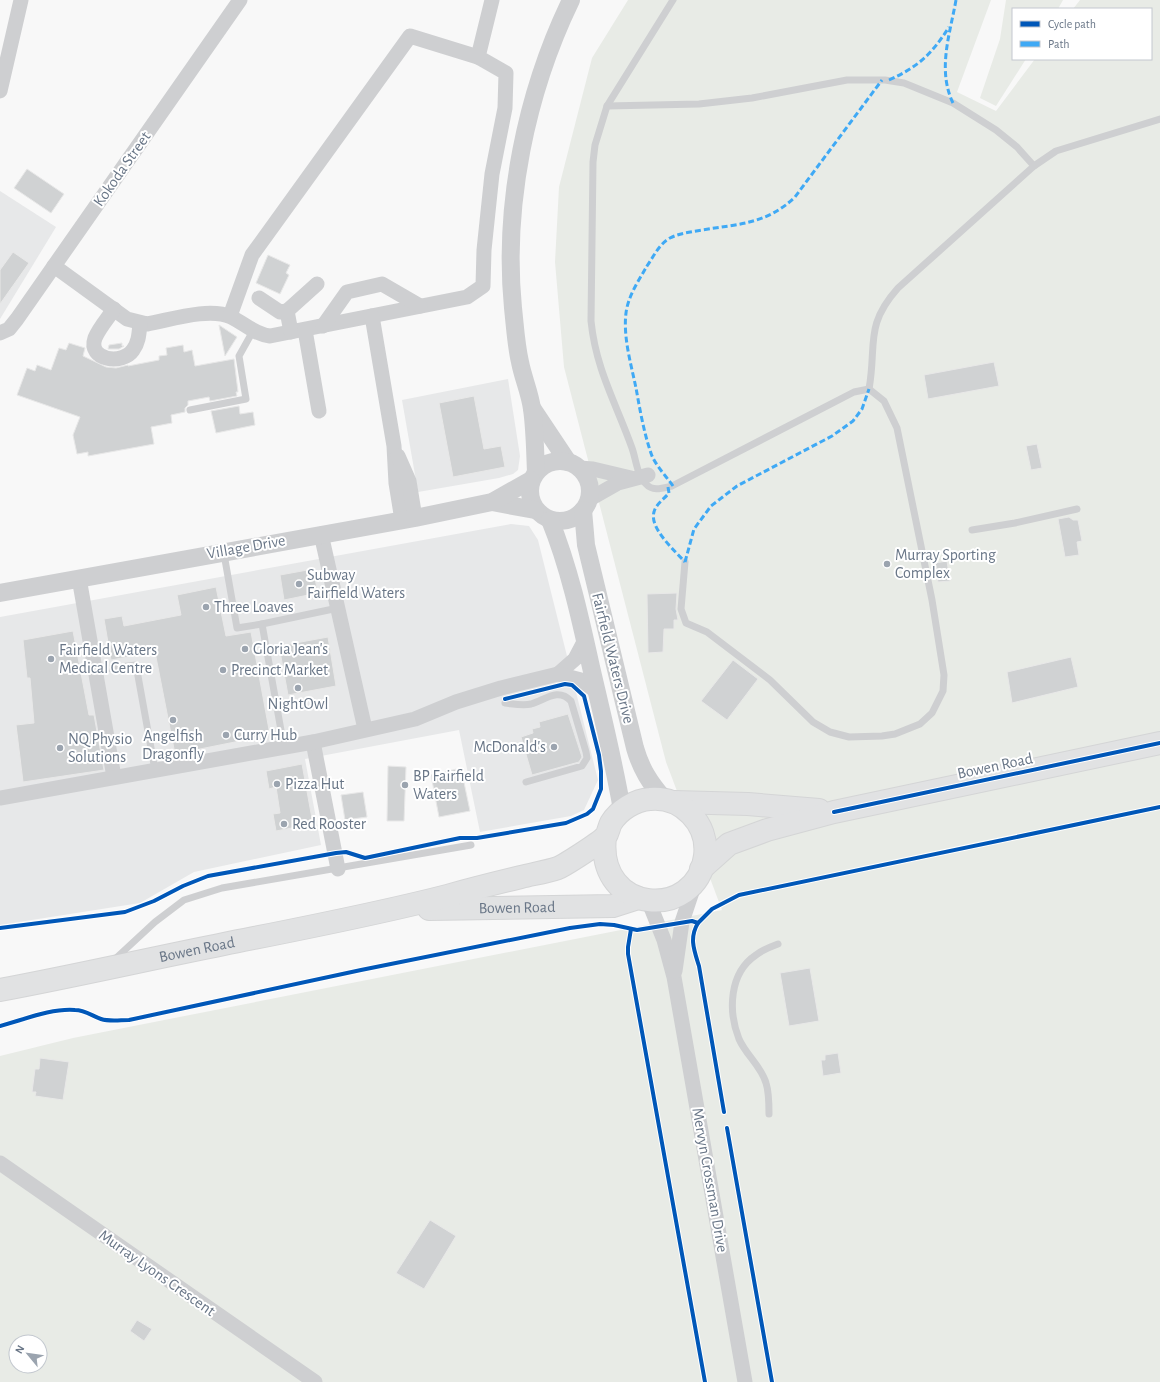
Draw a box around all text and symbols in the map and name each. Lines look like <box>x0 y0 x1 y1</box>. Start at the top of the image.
legend <box>1012 8 1152 60</box>
text: Cycle path <box>1048 18 1096 31</box>
text: Path <box>1048 38 1070 50</box>
street label: Kokoda Street <box>90 129 154 209</box>
street label: Village Drive <box>206 532 286 562</box>
place label: Murray Sporting Complex <box>895 547 996 581</box>
marker: Murray Sporting Complex <box>882 559 892 569</box>
place label: Subway Fairfield Waters <box>307 567 405 601</box>
marker: Subway Fairfield Waters <box>294 579 304 589</box>
street label: Fairfield Waters Drive <box>589 591 637 725</box>
place label: Three Loaves <box>214 599 294 615</box>
marker: Three Loaves <box>201 602 211 612</box>
place label: Gloria Jean's <box>253 641 328 657</box>
place label: Fairfield Waters Medical Centre <box>59 642 157 676</box>
marker: Gloria Jean's <box>240 644 250 654</box>
marker: Fairfield Waters Medical Centre <box>46 654 56 664</box>
place label: Precinct Market <box>231 662 328 678</box>
marker: Precinct Market <box>218 665 228 675</box>
marker: NightOwl <box>293 683 303 693</box>
place label: NightOwl <box>268 696 328 712</box>
marker: Angelfish Dragonfly <box>168 715 178 725</box>
place label: Curry Hub <box>234 727 297 744</box>
place label: Angelfish Dragonfly <box>142 728 204 763</box>
marker: Curry Hub <box>221 730 231 740</box>
place label: NQ Physio Solutions <box>68 731 132 765</box>
place label: McDonald's <box>474 739 546 755</box>
marker: McDonald's <box>549 742 559 752</box>
marker: NQ Physio Solutions <box>55 743 65 753</box>
street label: Bowen Road <box>956 750 1034 782</box>
place label: BP Fairfield Waters <box>413 768 484 802</box>
place label: Pizza Hut <box>285 776 344 792</box>
marker: Pizza Hut <box>272 779 282 789</box>
marker: BP Fairfield Waters <box>400 780 410 790</box>
place label: Red Rooster <box>292 816 367 832</box>
marker: Red Rooster <box>279 819 289 829</box>
street label: Bowen Road <box>478 899 556 916</box>
street label: Bowen Road <box>158 934 236 965</box>
street label: Mervyn Crossman Drive <box>688 1106 731 1254</box>
street label: Murray Lyons Crescent <box>95 1227 218 1320</box>
north arrow <box>8 1334 48 1374</box>
text: N <box>13 1343 26 1355</box>

